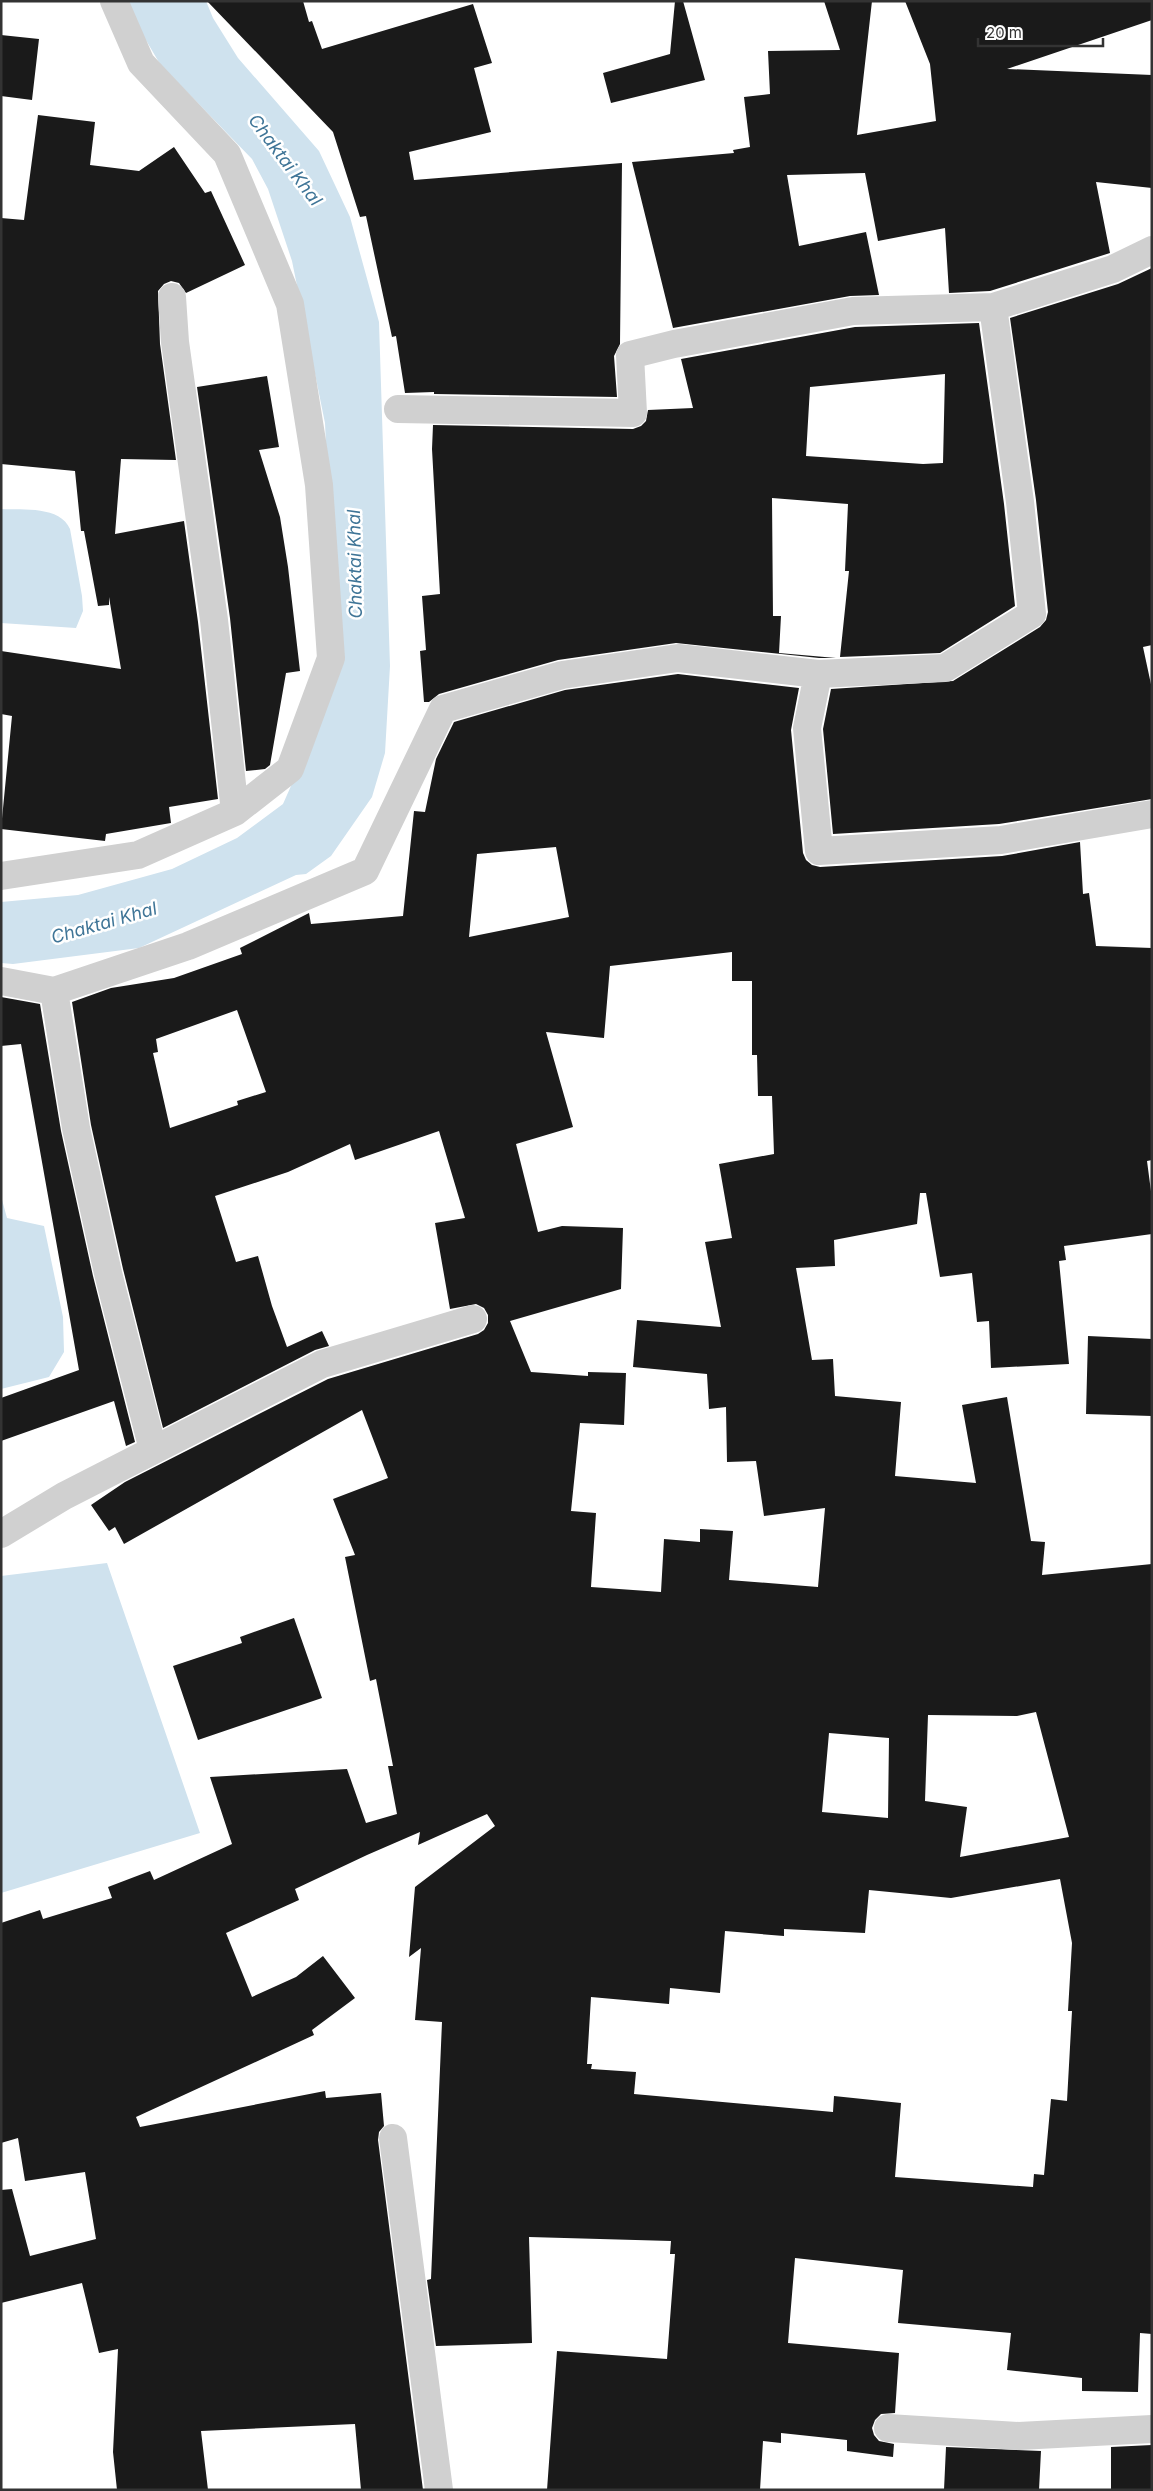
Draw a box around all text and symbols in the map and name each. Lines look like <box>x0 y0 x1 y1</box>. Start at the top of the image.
scale bar <box>978 15 1103 47</box>
text: 20 m <box>986 23 1022 42</box>
water label: Chaktai Khal <box>244 110 327 210</box>
water label: Chaktai Khal <box>343 509 366 619</box>
water label: Chaktai Khal <box>49 897 160 948</box>

